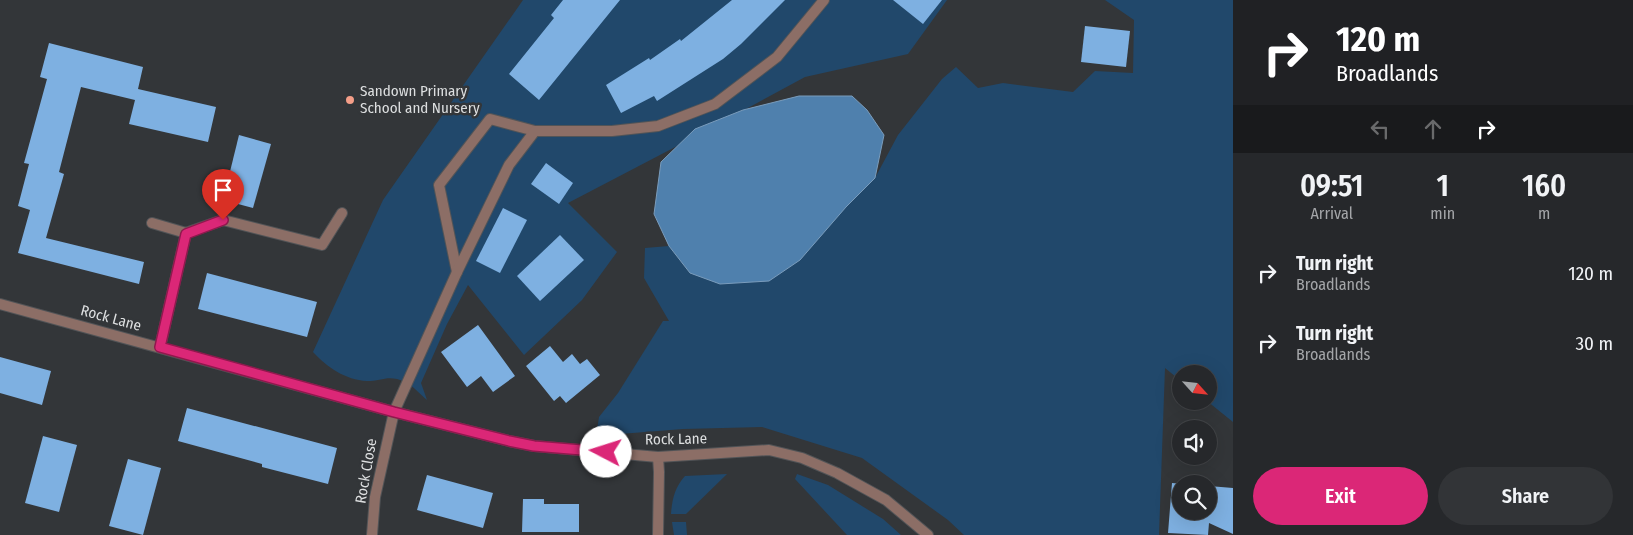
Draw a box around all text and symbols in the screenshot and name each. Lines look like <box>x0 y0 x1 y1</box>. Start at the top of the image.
text: 120 m <box>1336 18 1420 60</box>
icon: right <box>1253 20 1318 85</box>
text: Broadlands <box>1336 60 1438 87</box>
place label: Sandown Primary School and Nursery <box>360 82 480 117</box>
marker: Sandown Primary School and Nursery <box>344 94 356 106</box>
icon: left <box>1366 115 1394 143</box>
icon: ahead <box>1419 115 1447 143</box>
icon: right <box>1472 115 1500 143</box>
text: 09:51 <box>1300 168 1363 204</box>
text: 1 <box>1436 168 1449 204</box>
text: 160 <box>1522 168 1566 204</box>
pin <box>202 169 244 220</box>
icon: arrive <box>209 176 237 204</box>
text: Arrival <box>1310 204 1353 223</box>
text: min <box>1430 204 1455 223</box>
text: m <box>1538 204 1550 223</box>
text: Turn right <box>1296 252 1373 275</box>
icon: right <box>1253 259 1281 287</box>
text: 120 m <box>1568 262 1613 285</box>
text: Broadlands <box>1296 275 1370 294</box>
street label: Rock Lane <box>79 301 143 335</box>
text: Turn right <box>1296 322 1373 345</box>
icon: right <box>1253 329 1281 357</box>
text: 30 m <box>1575 332 1613 355</box>
text: Broadlands <box>1296 345 1370 364</box>
north arrow <box>1172 365 1218 410</box>
map controls <box>1172 365 1217 520</box>
button: sound <box>1172 420 1217 465</box>
position arrow <box>579 425 631 477</box>
street label: Rock Lane <box>645 429 707 449</box>
street label: Rock Close <box>351 437 381 505</box>
button: Exit <box>1253 467 1428 525</box>
button: Share <box>1438 467 1613 525</box>
button: search <box>1172 475 1217 520</box>

